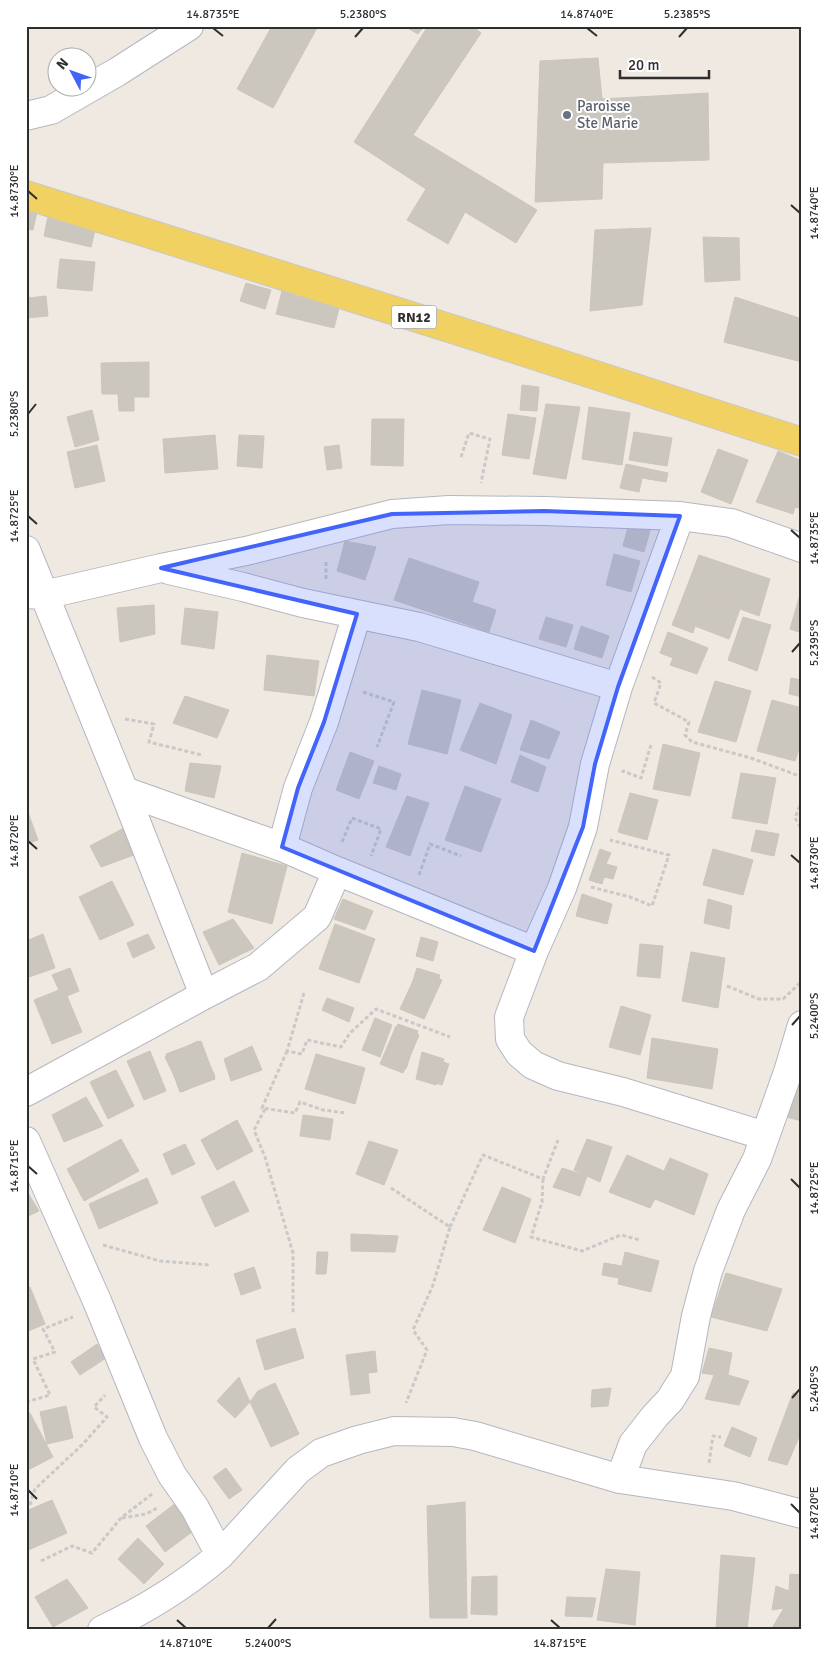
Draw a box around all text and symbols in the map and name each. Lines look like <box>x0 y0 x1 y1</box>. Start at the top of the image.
text: 14.8735°E <box>186 7 240 22</box>
text: 5.2380°S <box>340 7 387 22</box>
text: 14.8740°E <box>560 7 614 22</box>
text: 5.2385°S <box>664 7 711 22</box>
north arrow <box>48 48 98 98</box>
scale bar <box>620 48 709 80</box>
text: N <box>53 55 72 73</box>
text: 20 m <box>628 56 659 74</box>
place label: Paroisse Ste Marie <box>577 97 638 132</box>
marker: Paroisse Ste Marie <box>561 109 573 121</box>
text: 14.8730°E <box>7 164 22 218</box>
text: 14.8740°E <box>807 186 822 240</box>
road number: RN12 <box>392 306 436 328</box>
text: 5.2380°S <box>7 390 22 437</box>
text: 14.8725°E <box>7 489 22 543</box>
text: 14.8735°E <box>807 511 822 565</box>
text: 5.2395°S <box>807 619 822 666</box>
text: 14.8720°E <box>7 814 22 868</box>
text: 14.8730°E <box>807 836 822 890</box>
text: 5.2400°S <box>807 992 822 1039</box>
text: 14.8715°E <box>7 1139 22 1193</box>
text: 14.8725°E <box>807 1161 822 1215</box>
text: 5.2405°S <box>807 1365 822 1412</box>
text: 14.8710°E <box>7 1463 22 1517</box>
text: 14.8720°E <box>807 1486 822 1540</box>
text: 14.8710°E <box>159 1636 213 1651</box>
text: 5.2400°S <box>245 1636 292 1651</box>
text: 14.8715°E <box>533 1636 587 1651</box>

